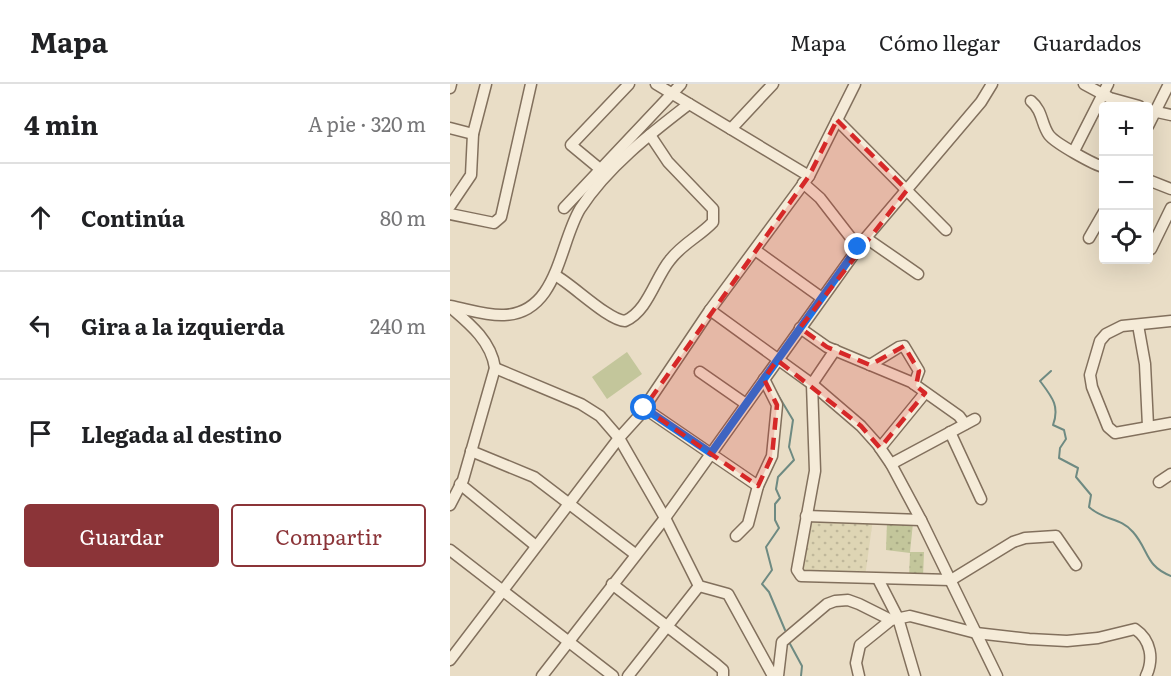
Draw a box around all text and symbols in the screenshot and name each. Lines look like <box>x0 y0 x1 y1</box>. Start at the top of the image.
text: Mapa <box>30 20 108 62</box>
text: Mapa <box>790 26 846 57</box>
text: Cómo llegar <box>879 26 1000 57</box>
text: Guardados <box>1033 26 1141 57</box>
map controls <box>1099 102 1153 264</box>
button: + <box>1099 102 1153 156</box>
text: 4 min <box>24 104 98 143</box>
text: A pie · 320 m <box>308 108 426 138</box>
button: − <box>1099 156 1153 210</box>
icon: ahead <box>24 201 57 234</box>
text: Continúa <box>81 201 185 234</box>
text: 80 m <box>380 202 426 232</box>
button: locate <box>1099 210 1153 264</box>
route end <box>844 233 870 259</box>
icon: left <box>24 309 57 342</box>
text: Gira a la izquierda <box>81 309 285 342</box>
text: 240 m <box>370 310 426 340</box>
route start <box>630 394 656 420</box>
icon: arrive <box>24 417 57 450</box>
text: Llegada al destino <box>81 417 282 450</box>
button: Guardar <box>24 504 219 567</box>
button: Compartir <box>231 504 426 567</box>

